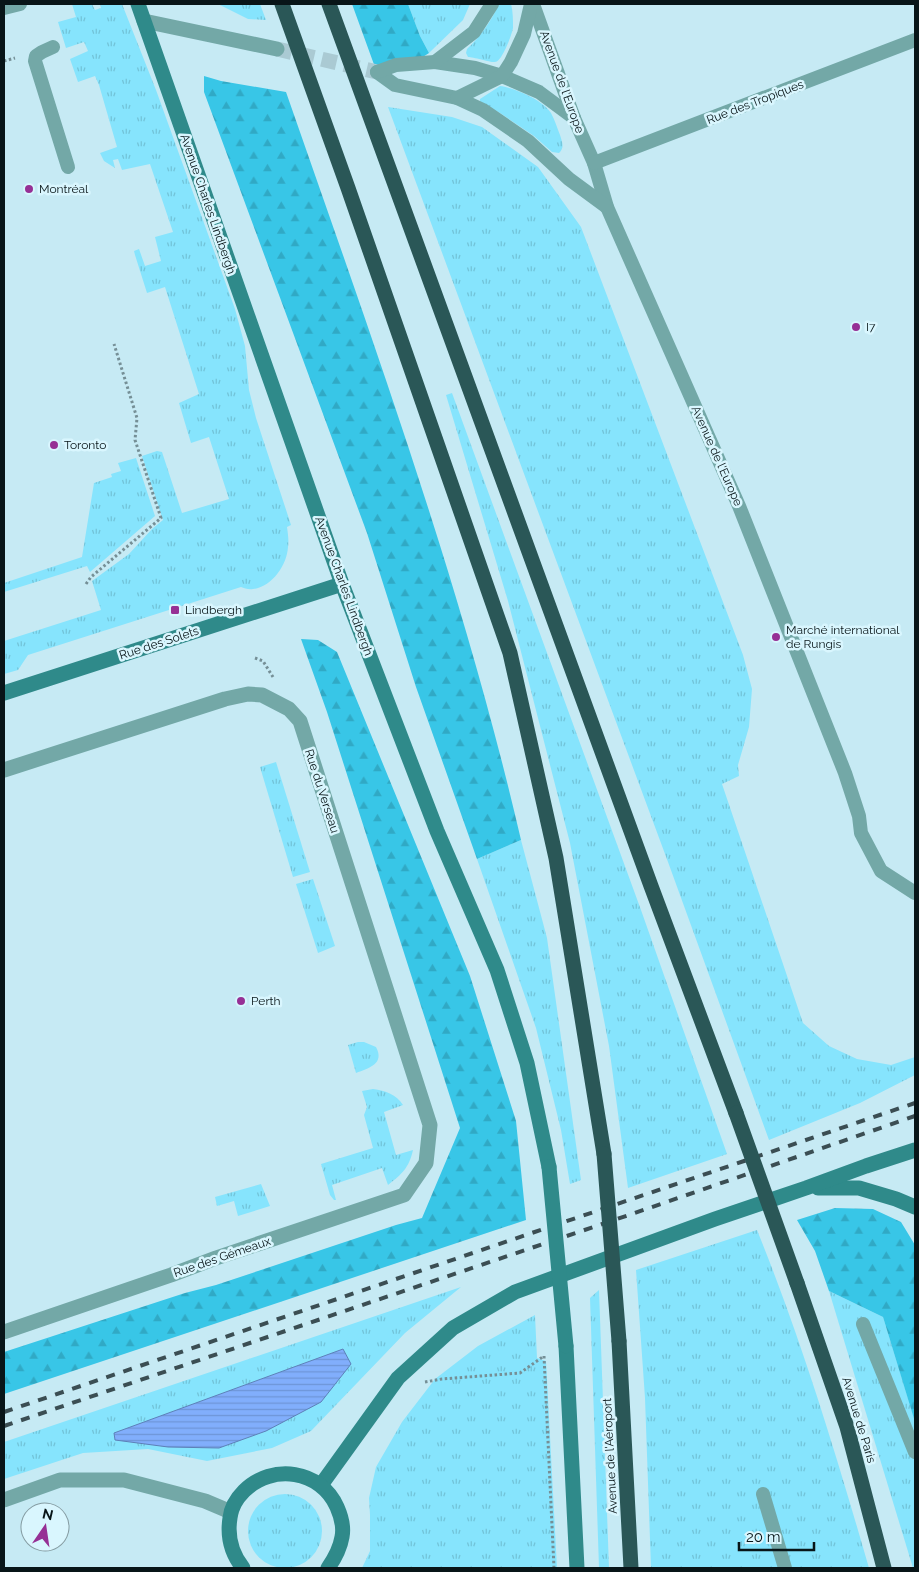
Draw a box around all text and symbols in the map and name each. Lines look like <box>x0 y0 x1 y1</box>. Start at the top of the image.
street label: Avenue de l'Europe <box>537 29 587 135</box>
street label: Rue des Tropiques <box>705 77 806 127</box>
street label: Avenue Charles Lindbergh <box>177 132 239 276</box>
place label: Montréal <box>39 182 89 196</box>
marker: Montréal <box>23 183 35 195</box>
place label: I7 <box>866 320 876 334</box>
marker: I7 <box>850 321 862 333</box>
street label: Avenue de l'Europe <box>689 404 745 508</box>
place label: Toronto <box>64 438 106 452</box>
marker: Toronto <box>48 439 60 451</box>
street label: Avenue Charles Lindbergh <box>312 514 376 658</box>
place label: Lindbergh <box>185 603 242 617</box>
marker: Lindbergh <box>169 604 181 616</box>
street label: Rue des Solets <box>117 623 201 662</box>
place label: Marché international de Rungis <box>786 623 900 651</box>
marker: Marché international de Rungis <box>770 631 782 643</box>
street label: Rue du Verseau <box>302 747 342 835</box>
place label: Perth <box>251 994 281 1008</box>
marker: Perth <box>235 995 247 1007</box>
street label: Rue des Gémeaux <box>172 1234 272 1280</box>
street label: Avenue de Paris <box>839 1375 879 1465</box>
street label: Avenue de l'Aéroport <box>600 1398 620 1514</box>
north arrow <box>20 1502 70 1552</box>
text: N <box>41 1505 55 1523</box>
scale bar <box>739 1520 814 1552</box>
text: 20 m <box>746 1528 781 1546</box>

